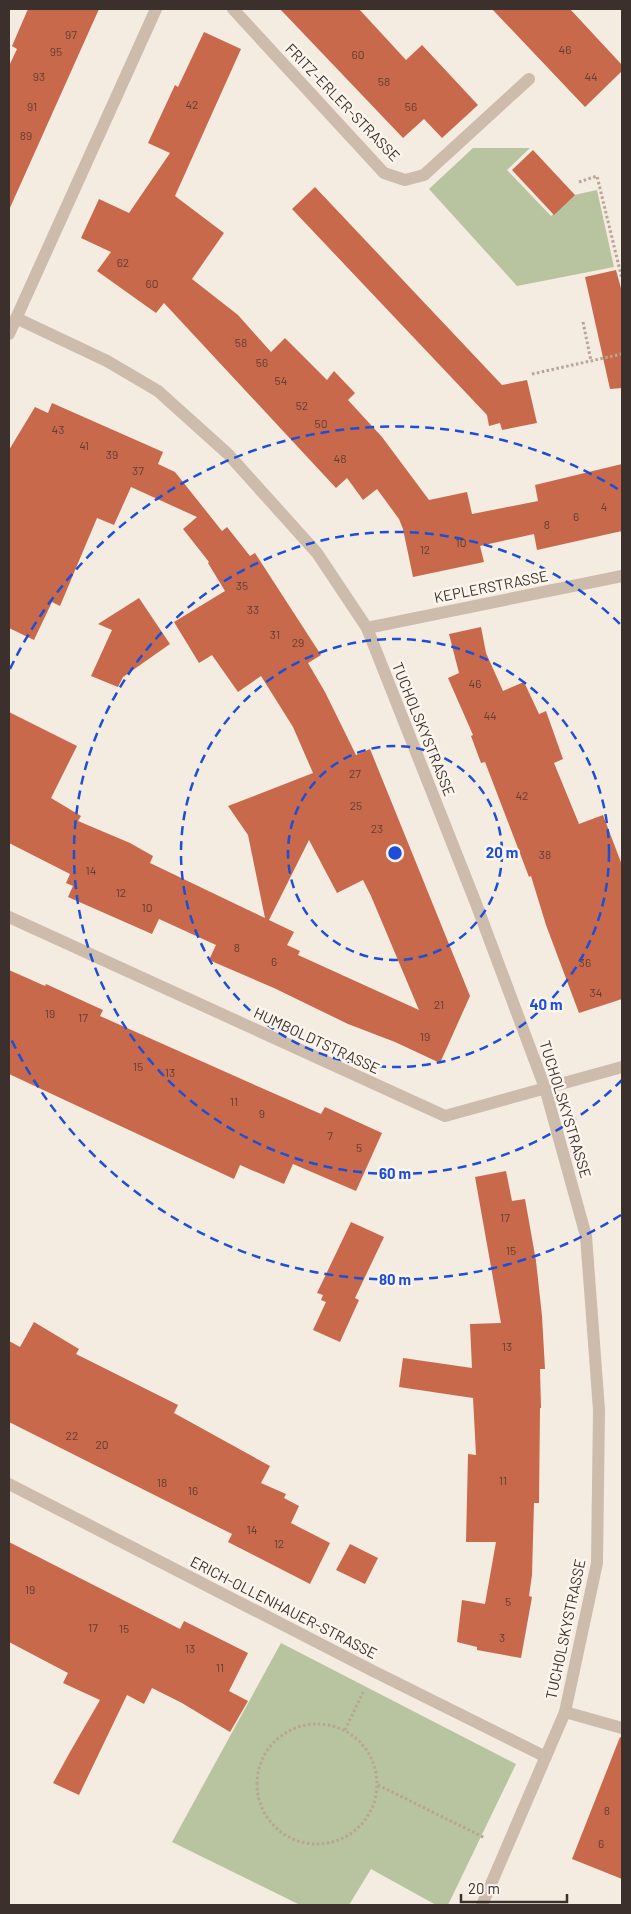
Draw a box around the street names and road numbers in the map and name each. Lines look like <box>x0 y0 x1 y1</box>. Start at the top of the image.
street label: FRITZ-ERLER-STRASSE <box>282 39 404 165</box>
street label: KEPLERSTRASSE <box>432 566 550 606</box>
street label: TUCHOLSKYSTRASSE <box>389 659 459 799</box>
street label: HUMBOLDTSTRASSE <box>251 1003 383 1077</box>
street label: TUCHOLSKYSTRASSE <box>536 1038 596 1180</box>
street label: ERICH-OLLENHAUER-STRASSE <box>188 1552 380 1662</box>
street label: TUCHOLSKYSTRASSE <box>541 1557 589 1701</box>

